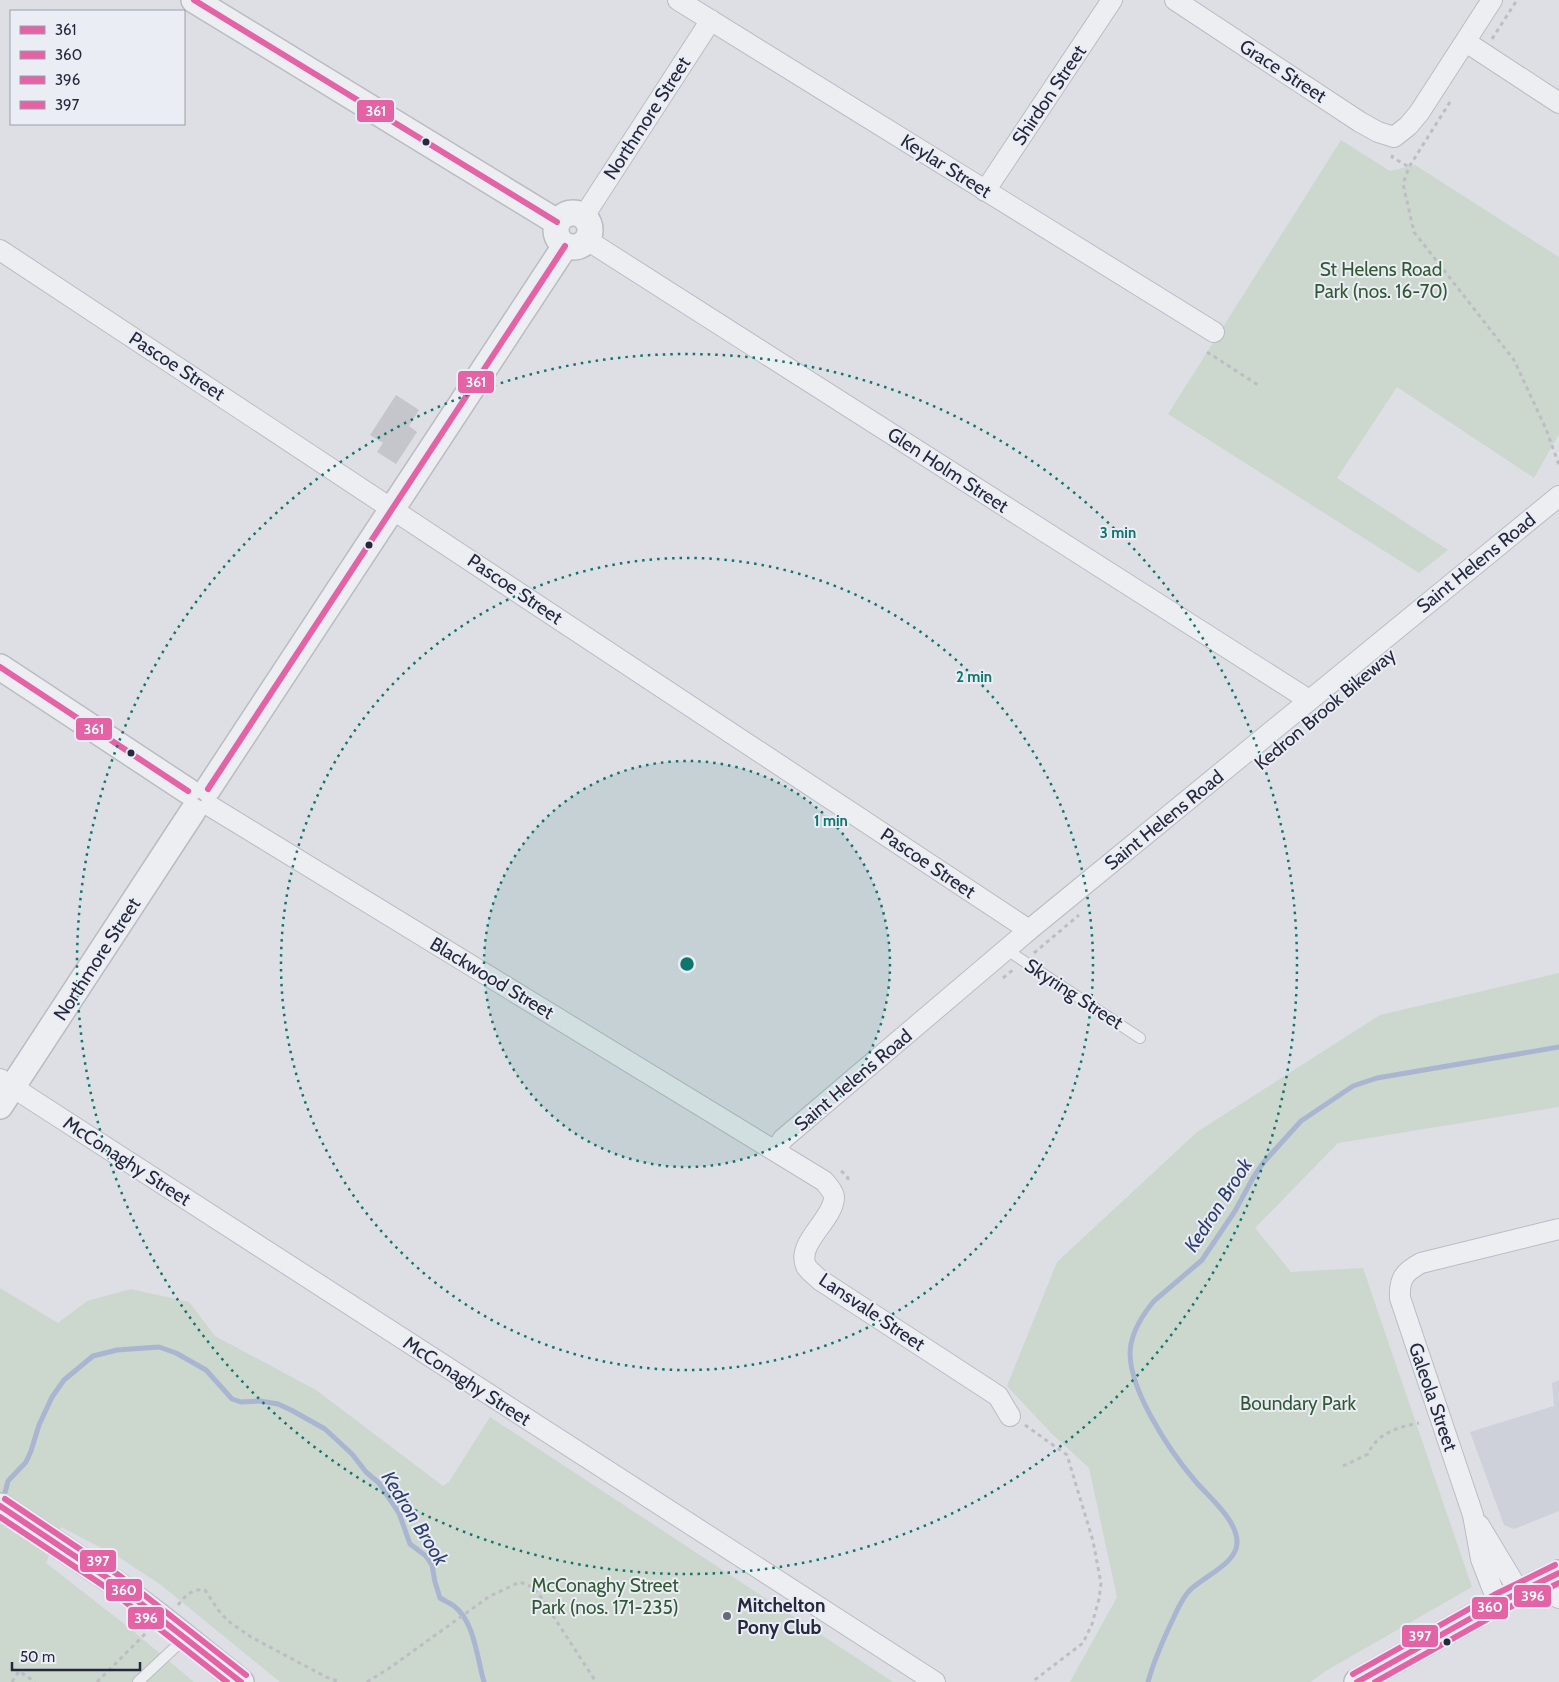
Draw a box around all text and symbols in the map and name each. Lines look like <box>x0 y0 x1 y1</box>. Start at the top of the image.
legend <box>10 10 185 125</box>
text: 361 <box>55 21 76 39</box>
street label: Grace Street <box>1235 34 1331 108</box>
street label: Shirdon Street <box>1007 40 1091 149</box>
text: 360 <box>55 46 82 64</box>
street label: Northmore Street <box>599 52 696 184</box>
text: 396 <box>55 71 80 89</box>
text: 397 <box>55 96 80 114</box>
line badge: 361 <box>356 99 395 123</box>
text: 361 <box>366 102 386 120</box>
street label: Keylar Street <box>897 129 996 203</box>
unlabelled marker <box>421 137 431 147</box>
park label: St Helens Road Park (nos. 16-70) <box>1314 258 1448 303</box>
street label: Pascoe Street <box>125 327 230 406</box>
line badge: 361 <box>457 370 495 394</box>
text: 361 <box>466 373 486 391</box>
street label: Glen Holm Street <box>883 422 1013 518</box>
street label: Saint Helens Road <box>1412 508 1540 618</box>
text: 3 min <box>1100 524 1136 542</box>
unlabelled marker <box>364 540 374 550</box>
street label: Pascoe Street <box>463 549 567 629</box>
street label: Kedron Brook Bikeway <box>1250 643 1401 775</box>
text: 2 min <box>956 668 992 686</box>
line badge: 361 <box>75 717 113 741</box>
text: 361 <box>84 720 104 738</box>
unlabelled marker <box>126 748 136 758</box>
street label: Saint Helens Road <box>1100 765 1228 875</box>
text: 1 min <box>814 812 848 830</box>
street label: Pascoe Street <box>876 823 980 903</box>
street label: Northmore Street <box>49 893 146 1025</box>
street label: Blackwood Street <box>426 932 559 1024</box>
street label: Skyring Street <box>1021 954 1128 1035</box>
centre of rings <box>678 955 696 973</box>
street label: Saint Helens Road <box>790 1024 916 1136</box>
street label: McConaghy Street <box>59 1111 196 1211</box>
water label: Kedron Brook <box>1179 1152 1258 1256</box>
street label: Lansvale Street <box>815 1268 930 1356</box>
street label: McConaghy Street <box>399 1331 536 1431</box>
street label: Galeola Street <box>1404 1340 1462 1455</box>
park label: Boundary Park <box>1240 1392 1357 1415</box>
water label: Kedron Brook <box>377 1466 454 1571</box>
line badge: 397 <box>79 1549 117 1573</box>
text: 397 <box>87 1552 110 1570</box>
park label: McConaghy Street Park (nos. 171-235) <box>531 1574 679 1619</box>
line badge: 360 <box>105 1578 143 1602</box>
text: 360 <box>111 1581 137 1599</box>
line badge: 396 <box>1513 1584 1552 1608</box>
text: 396 <box>1521 1587 1545 1605</box>
place label: Mitchelton Pony Club <box>737 1594 825 1639</box>
line badge: 360 <box>1471 1596 1509 1620</box>
text: 360 <box>1477 1598 1503 1616</box>
line badge: 396 <box>127 1606 165 1630</box>
text: 396 <box>134 1609 158 1627</box>
marker: Mitchelton Pony Club <box>721 1610 733 1622</box>
line badge: 397 <box>1401 1624 1439 1648</box>
text: 397 <box>1409 1627 1432 1645</box>
unlabelled marker <box>1442 1637 1452 1647</box>
scale bar <box>12 1640 140 1672</box>
text: 50 m <box>20 1648 55 1666</box>

